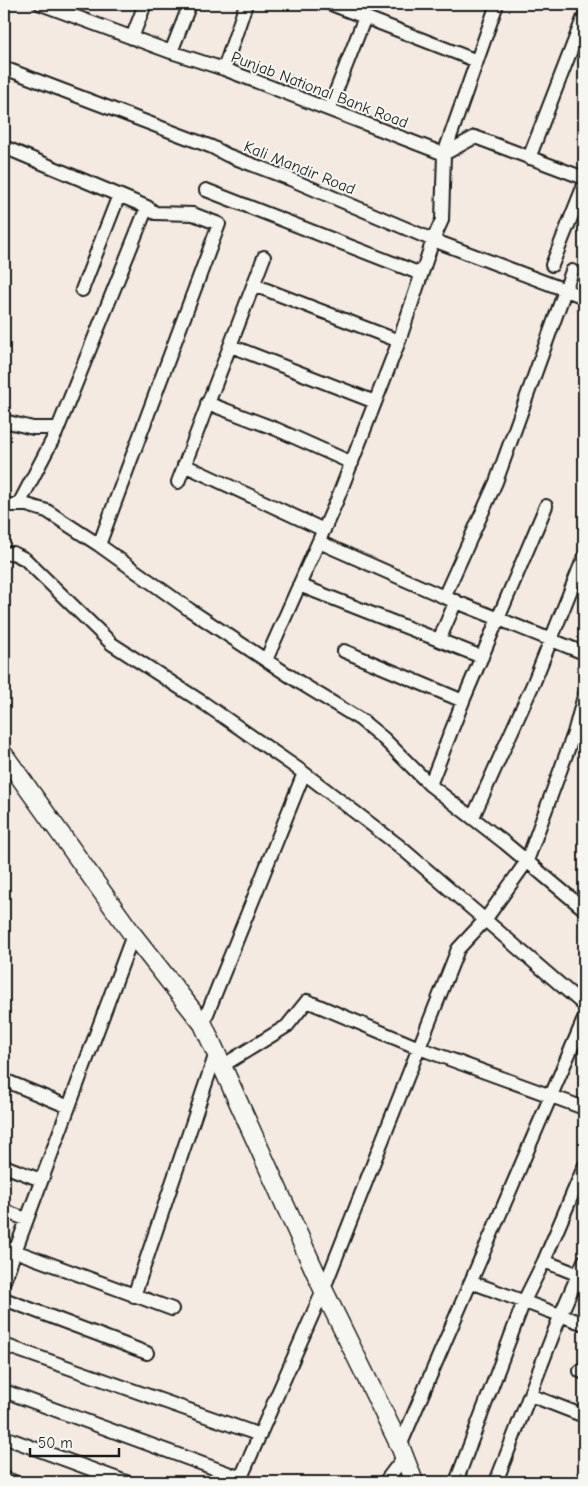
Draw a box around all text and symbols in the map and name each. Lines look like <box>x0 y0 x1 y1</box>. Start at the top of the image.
street label: Punjab National Bank Road <box>229 48 411 132</box>
street label: Kali Mandir Road <box>241 137 358 198</box>
scale bar <box>30 1426 119 1458</box>
text: 50 m <box>38 1434 73 1452</box>

